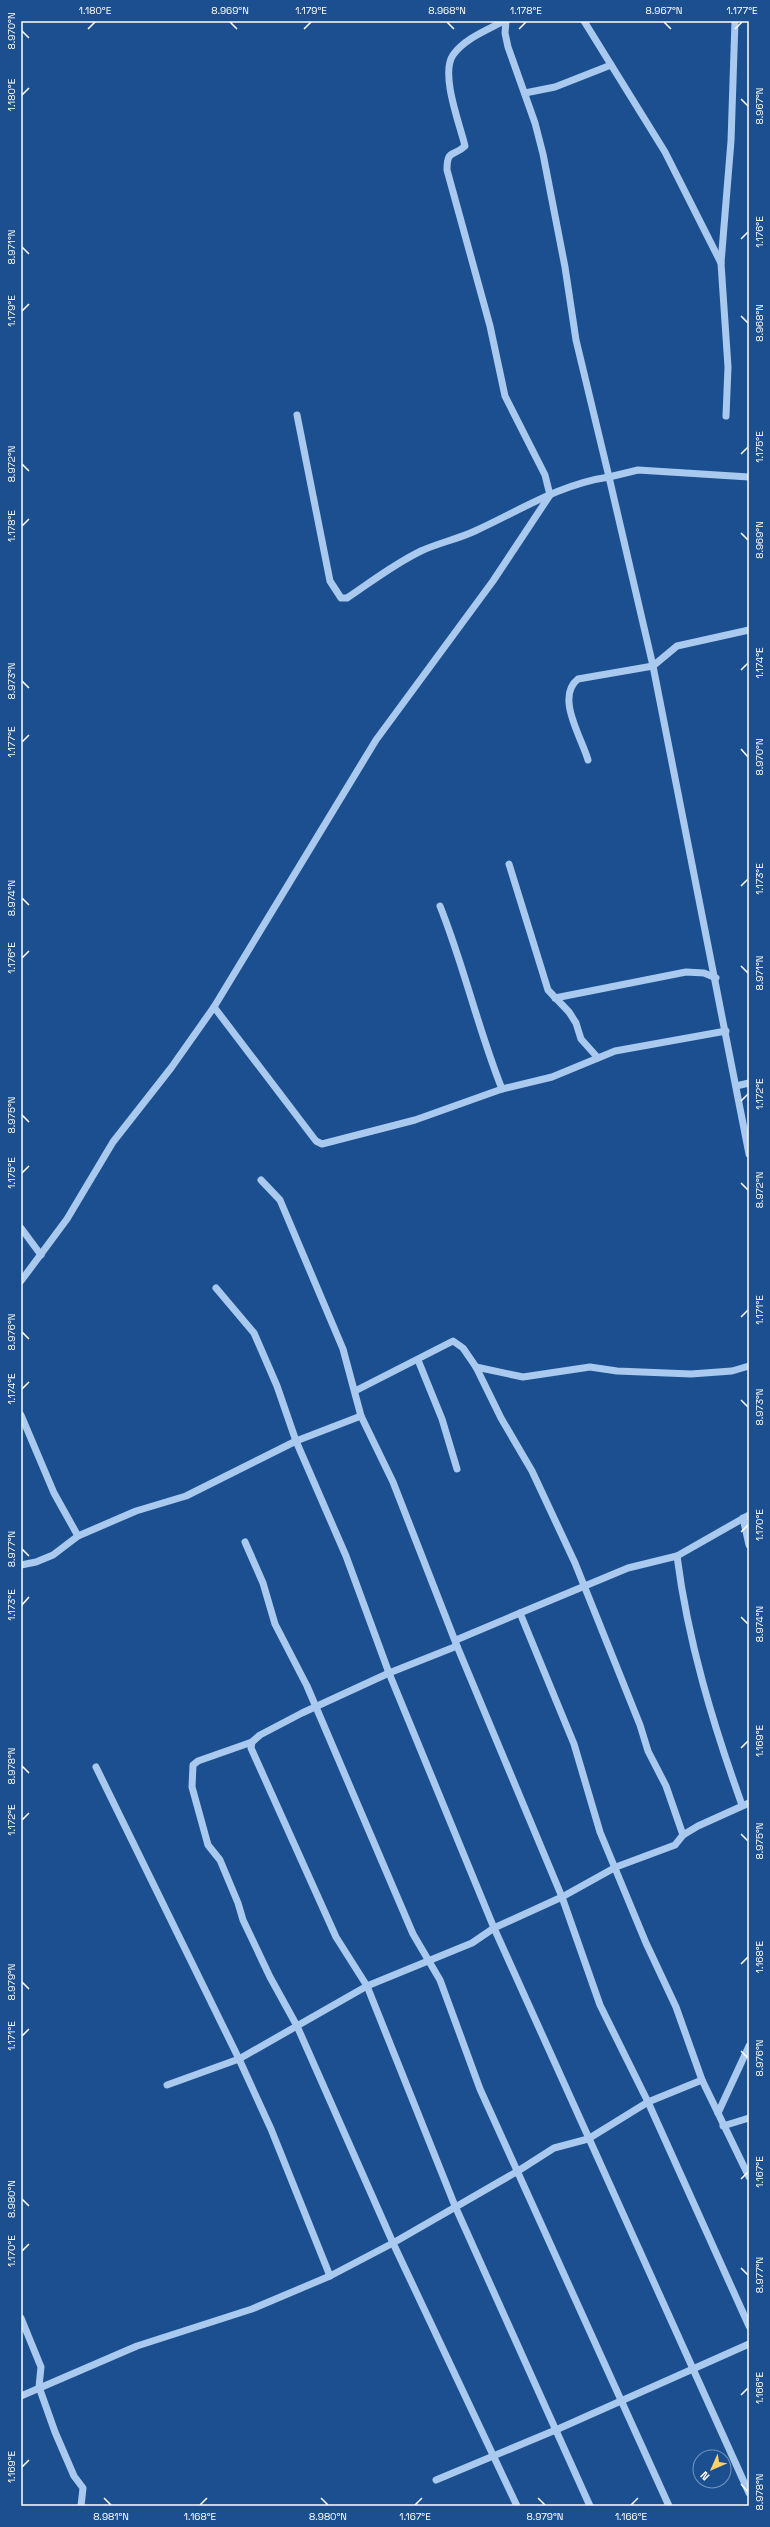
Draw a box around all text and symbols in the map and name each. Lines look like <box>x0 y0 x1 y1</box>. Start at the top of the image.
text: 1.180°E <box>79 4 112 17</box>
text: 8.969°N <box>211 4 249 17</box>
text: 1.179°E <box>295 4 327 17</box>
text: 8.968°N <box>428 4 466 17</box>
text: 1.178°E <box>510 4 542 17</box>
text: 8.967°N <box>646 4 682 17</box>
text: 1.177°E <box>726 4 758 17</box>
text: 8.970°N <box>5 12 18 50</box>
text: 1.180°E <box>5 78 18 111</box>
text: 8.967°N <box>753 88 766 124</box>
text: 1.176°E <box>753 216 766 248</box>
text: 8.971°N <box>5 230 18 264</box>
text: 1.179°E <box>5 295 18 327</box>
text: 8.968°N <box>753 304 766 342</box>
text: 1.175°E <box>753 431 766 463</box>
text: 8.972°N <box>5 446 18 482</box>
text: 1.178°E <box>5 510 18 542</box>
text: 8.969°N <box>753 521 766 559</box>
text: 1.174°E <box>753 647 766 679</box>
text: 8.973°N <box>5 663 18 699</box>
text: 1.177°E <box>5 726 18 758</box>
text: 8.970°N <box>753 738 766 776</box>
text: 1.173°E <box>753 863 766 895</box>
text: 8.974°N <box>5 880 18 916</box>
text: 1.176°E <box>5 942 18 974</box>
text: 8.971°N <box>753 956 766 990</box>
text: 1.172°E <box>753 1078 766 1110</box>
text: 8.975°N <box>5 1097 18 1133</box>
text: 1.175°E <box>5 1157 18 1189</box>
text: 8.972°N <box>753 1172 766 1208</box>
text: 1.171°E <box>753 1295 766 1325</box>
text: 8.976°N <box>5 1314 18 1350</box>
text: 1.174°E <box>5 1373 18 1405</box>
text: 8.973°N <box>753 1389 766 1425</box>
text: 1.170°E <box>753 1509 766 1541</box>
text: 8.977°N <box>5 1531 18 1567</box>
text: 1.173°E <box>5 1589 18 1621</box>
text: 8.974°N <box>753 1606 766 1642</box>
text: 1.169°E <box>753 1725 766 1757</box>
text: 8.978°N <box>5 1748 18 1784</box>
text: 1.172°E <box>5 1804 18 1836</box>
text: 8.975°N <box>753 1823 766 1859</box>
text: 1.168°E <box>753 1940 766 1973</box>
text: 8.979°N <box>5 1964 18 2000</box>
text: 1.171°E <box>5 2021 18 2051</box>
text: 8.976°N <box>753 2040 766 2076</box>
text: 1.167°E <box>753 2156 766 2188</box>
text: 8.980°N <box>5 2180 18 2218</box>
text: 1.170°E <box>5 2235 18 2267</box>
text: 8.977°N <box>753 2257 766 2293</box>
text: 1.166°E <box>753 2372 766 2404</box>
north arrow <box>692 2449 732 2489</box>
text: 1.169°E <box>5 2451 18 2483</box>
text: N <box>697 2469 712 2484</box>
text: 8.978°N <box>753 2474 766 2510</box>
text: 8.981°N <box>93 2510 129 2523</box>
text: 1.168°E <box>184 2510 217 2523</box>
text: 8.980°N <box>309 2510 347 2523</box>
text: 1.167°E <box>399 2510 431 2523</box>
text: 8.979°N <box>527 2510 563 2523</box>
text: 1.166°E <box>615 2510 647 2523</box>

